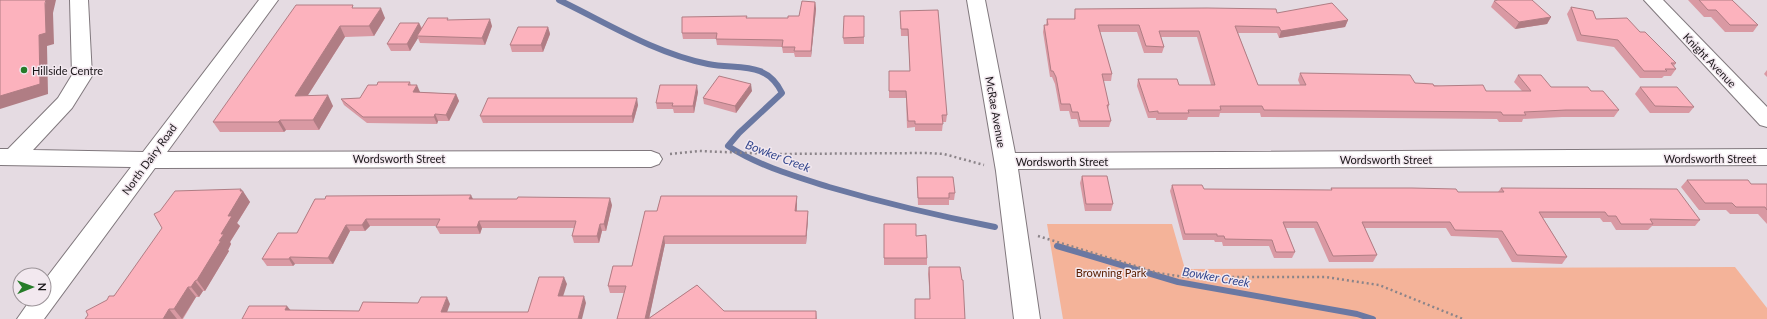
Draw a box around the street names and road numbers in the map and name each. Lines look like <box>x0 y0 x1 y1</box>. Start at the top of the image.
street label: Knight Avenue <box>1681 30 1739 90</box>
street label: McRae Avenue <box>983 75 1009 149</box>
street label: North Dairy Road <box>119 121 179 197</box>
street label: Wordsworth Street <box>353 152 445 165</box>
street label: Wordsworth Street <box>1664 152 1756 165</box>
street label: Wordsworth Street <box>1340 153 1432 166</box>
street label: Wordsworth Street <box>1016 155 1108 168</box>

